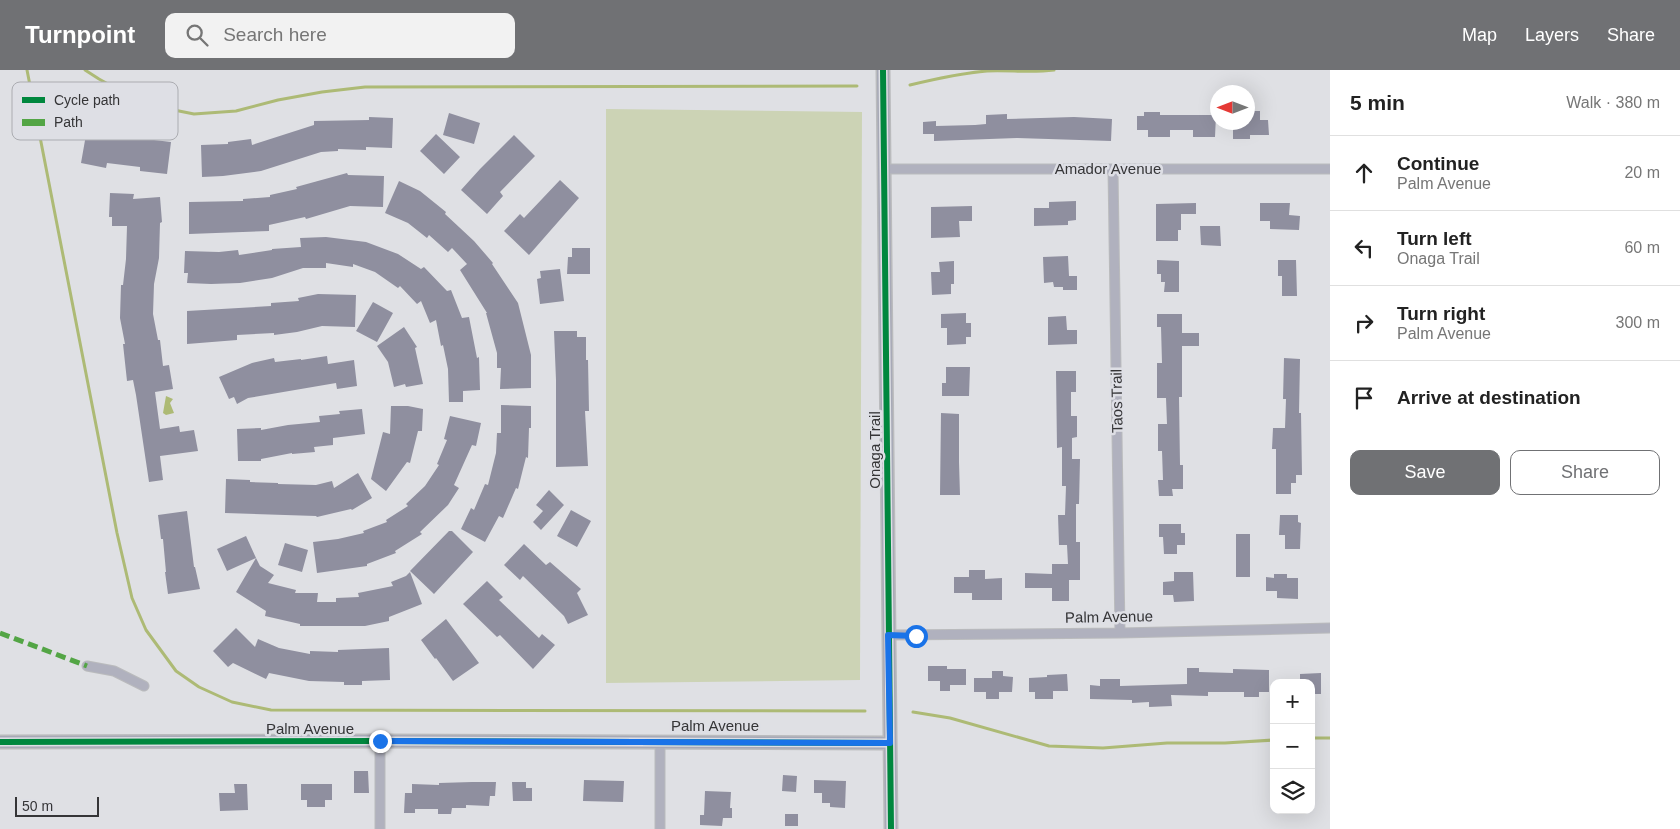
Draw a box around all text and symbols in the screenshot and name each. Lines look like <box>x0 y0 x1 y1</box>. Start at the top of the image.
search box <box>165 13 515 58</box>
text: Turnpoint <box>25 21 135 48</box>
icon: search <box>183 21 211 49</box>
text: Search here <box>223 24 327 45</box>
text: Map <box>1462 25 1497 45</box>
text: Layers <box>1525 25 1579 45</box>
text: Share <box>1607 25 1655 45</box>
legend <box>12 82 178 140</box>
north arrow <box>1210 85 1255 130</box>
text: 5 min <box>1350 91 1405 114</box>
text: Cycle path <box>54 92 120 108</box>
text: Walk · 380 m <box>1566 94 1660 111</box>
text: Path <box>54 114 83 130</box>
text: Continue <box>1397 153 1479 174</box>
icon: ahead <box>1350 159 1378 187</box>
street label: Amador Avenue <box>1055 160 1161 177</box>
text: 20 m <box>1624 164 1660 181</box>
text: Palm Avenue <box>1397 175 1491 192</box>
text: Turn left <box>1397 228 1472 249</box>
icon: left <box>1350 234 1378 262</box>
text: 60 m <box>1624 239 1660 256</box>
text: Onaga Trail <box>1397 250 1480 267</box>
text: Turn right <box>1397 303 1485 324</box>
icon: right <box>1350 309 1378 337</box>
text: 300 m <box>1616 314 1660 331</box>
text: Palm Avenue <box>1397 325 1491 342</box>
street label: Taos Trail <box>1107 369 1126 433</box>
icon: arrive <box>1350 384 1378 412</box>
text: Arrive at destination <box>1397 387 1581 408</box>
street label: Onaga Trail <box>866 411 883 489</box>
button: Save <box>1350 450 1500 495</box>
button: Share <box>1510 450 1660 495</box>
street label: Palm Avenue <box>1065 607 1153 626</box>
route start <box>905 625 928 648</box>
map controls <box>1270 679 1315 814</box>
button: + <box>1270 679 1315 724</box>
street label: Palm Avenue <box>671 717 759 734</box>
street label: Palm Avenue <box>266 720 354 737</box>
button: − <box>1270 724 1315 769</box>
route end <box>369 730 392 753</box>
button: layers <box>1270 769 1315 814</box>
scale bar <box>15 794 99 817</box>
text: 50 m <box>22 798 53 814</box>

